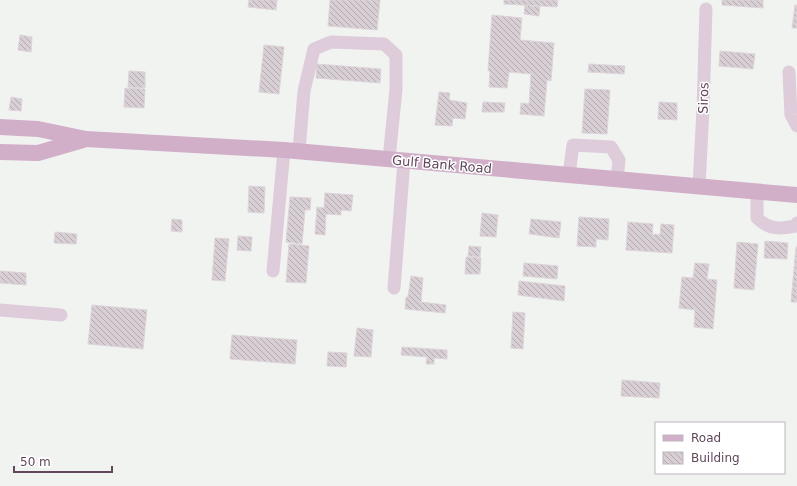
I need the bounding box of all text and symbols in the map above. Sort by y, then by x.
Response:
street label: Siros [695,82,712,114]
street label: Gulf Bank Road [391,153,492,176]
legend [655,422,785,474]
text: Road [691,431,721,445]
scale bar [14,448,112,474]
text: Building [691,451,740,465]
text: 50 m [20,455,51,469]

